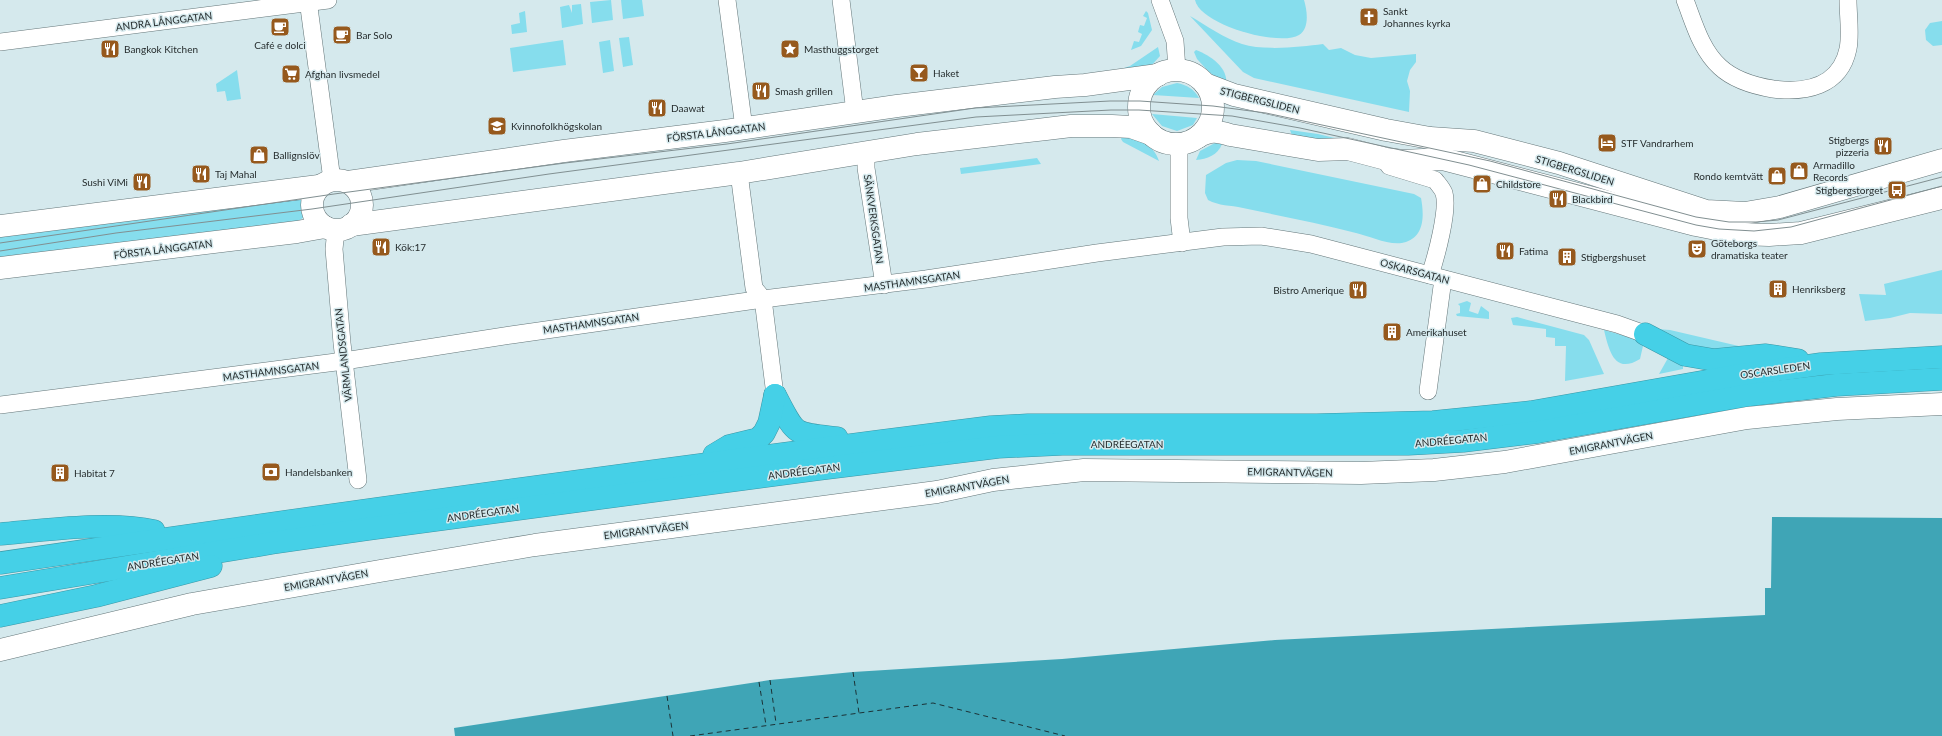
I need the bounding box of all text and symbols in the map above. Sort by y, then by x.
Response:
place label: Sankt Johannes kyrka [1383,5,1451,29]
church icon: Sankt Johannes kyrka [1358,6,1380,28]
street label: ANDRA LÅNGGATAN [115,9,213,33]
cafe icon: Café e dolci [269,16,291,38]
cafe icon: Bar Solo [331,24,353,46]
place label: Bar Solo [356,29,393,41]
restaurant icon: Bangkok Kitchen [99,38,121,60]
place icon: Masthuggstorget [779,38,801,60]
place label: Café e dolci [254,39,306,51]
place label: Bangkok Kitchen [124,43,198,55]
place label: Masthuggstorget [804,43,879,55]
bar icon: Haket [908,62,930,84]
supermarket icon: Afghan livsmedel [280,63,302,85]
place label: Haket [933,67,959,79]
place label: Afghan livsmedel [305,68,380,80]
restaurant icon: Smash grillen [750,80,772,102]
street label: STIGBERGSLIDEN [1219,84,1301,116]
place label: Smash grillen [775,85,833,97]
restaurant icon: Daawat [646,97,668,119]
place label: Daawat [671,102,705,114]
school or university icon: Kvinnofolkhögskolan [486,115,508,137]
place label: Kvinnofolkhögskolan [511,120,602,132]
street label: FÖRSTA LÅNGGATAN [666,120,766,144]
hotel icon: STF Vandrarhem [1596,132,1618,154]
place label: Stigbergs pizzeria [1829,134,1869,158]
restaurant icon: Stigbergs pizzeria [1872,135,1894,157]
place label: STF Vandrarhem [1621,137,1693,149]
shop icon: Ballignslöv [248,144,270,166]
place label: Ballignslöv [273,149,320,161]
street label: STIGBERGSLIDEN [1534,152,1616,188]
place label: Armadillo Records [1813,159,1855,183]
shop icon: Armadillo Records [1788,160,1810,182]
restaurant icon: Taj Mahal [190,163,212,185]
shop icon: Rondo kemtvätt [1766,165,1788,187]
place label: Taj Mahal [215,168,257,180]
place label: Rondo kemtvätt [1693,170,1763,182]
restaurant icon: Sushi ViMi [131,171,153,193]
shop icon: Childstore [1471,173,1493,195]
street label: SÄNKVERKSGATAN [862,174,886,264]
place label: Sushi ViMi [82,176,128,188]
place label: Childstore [1496,178,1541,190]
bus stop icon: Stigbergstorget [1886,179,1908,201]
place label: Stigbergstorget [1816,184,1883,196]
restaurant icon: Blackbird [1547,188,1569,210]
place label: Blackbird [1572,193,1613,205]
restaurant icon: Kök:17 [370,236,392,258]
street label: FÖRSTA LÅNGGATAN [113,237,213,261]
place label: Göteborgs dramatiska teater [1711,237,1788,261]
theatre icon: Göteborgs dramatiska teater [1686,238,1708,260]
restaurant icon: Fatima [1494,240,1516,262]
place label: Kök:17 [395,241,426,253]
place label: Fatima [1519,245,1548,257]
building icon: Stigbergshuset [1556,246,1578,268]
place label: Stigbergshuset [1581,251,1646,263]
street label: OSKARSGATAN [1379,256,1451,286]
street label: MASTHAMNSGATAN [863,268,961,294]
building icon: Henriksberg [1767,278,1789,300]
restaurant icon: Bistro Amerique [1347,279,1369,301]
place label: Henriksberg [1792,283,1845,295]
place label: Bistro Amerique [1273,284,1344,296]
street label: VÄRMLANDSGATAN [332,308,354,402]
street label: MASTHAMNSGATAN [542,310,640,336]
building icon: Amerikahuset [1381,321,1403,343]
place label: Amerikahuset [1406,326,1467,338]
street label: MASTHAMNSGATAN [222,359,320,383]
street label: OSCARSLEDEN [1739,359,1811,381]
street label: EMIGRANTVÄGEN [1568,429,1654,457]
street label: ANDRÉEGATAN [1414,431,1488,449]
street label: ANDRÉEGATAN [1091,438,1163,450]
bank icon: Handelsbanken [260,461,282,483]
street label: ANDRÉEGATAN [767,461,841,481]
building icon: Habitat 7 [49,462,71,484]
street label: EMIGRANTVÄGEN [1247,465,1333,479]
place label: Handelsbanken [285,466,352,478]
place label: Habitat 7 [74,467,115,479]
street label: EMIGRANTVÄGEN [924,473,1010,499]
street label: ANDRÉEGATAN [446,502,520,524]
street label: EMIGRANTVÄGEN [603,519,689,541]
street label: ANDRÉEGATAN [126,549,200,573]
street label: EMIGRANTVÄGEN [283,567,369,593]

